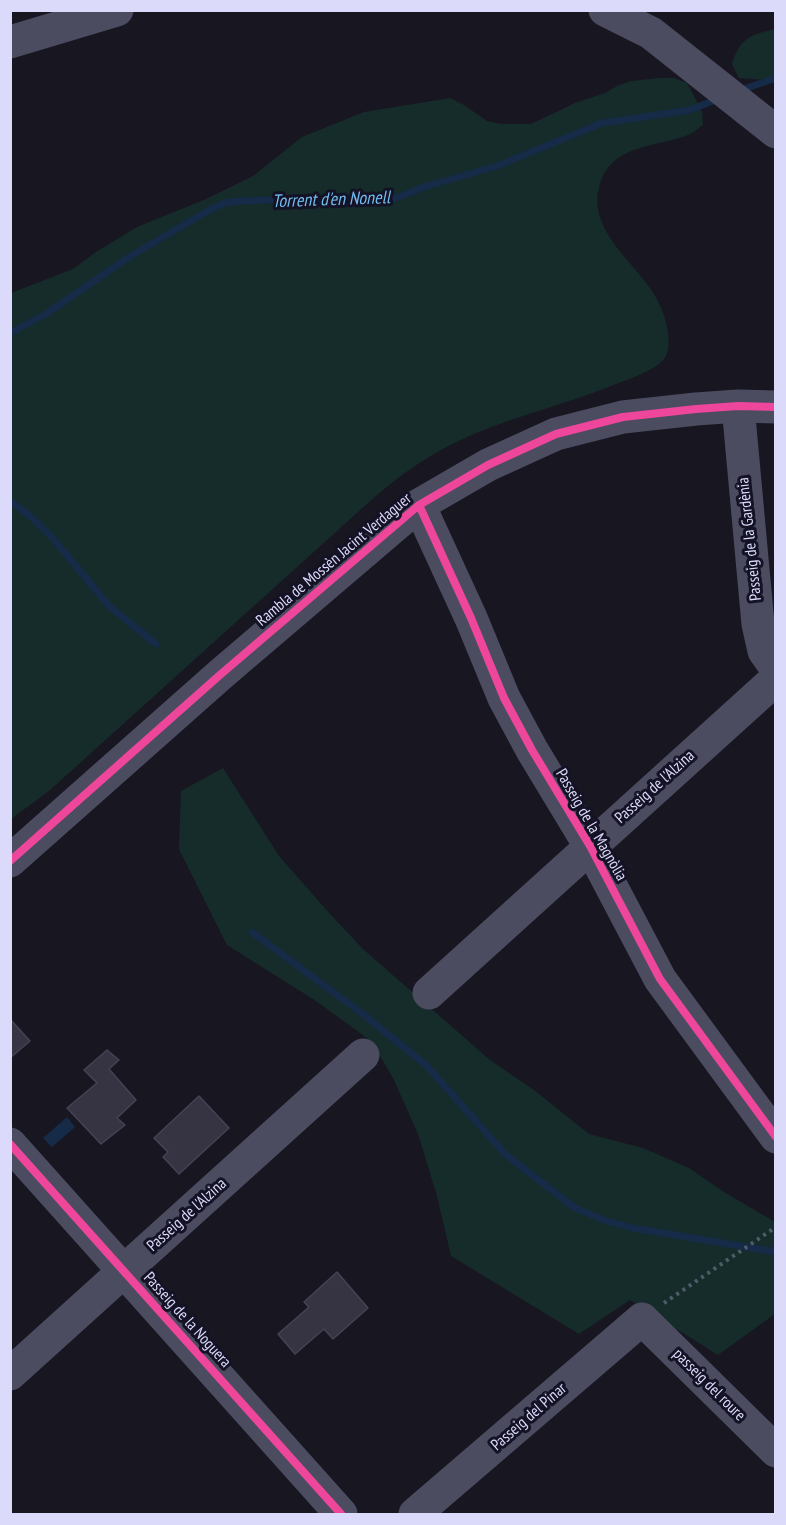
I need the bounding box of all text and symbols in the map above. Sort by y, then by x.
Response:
water label: Torrent d'en Nonell [272,187,390,213]
street label: Passeig de la Gardènia [734,476,766,602]
street label: Rambla de Mossèn Jacint Verdaguer [252,489,416,631]
street label: Passeig de l'Alzina [611,746,699,828]
street label: Passeig de la Magnòlia [551,766,631,884]
street label: Passeig de l'Alzina [143,1174,231,1256]
street label: Passeig de la Noguera [139,1268,235,1372]
street label: passeig del roure [669,1345,749,1425]
street label: Passeig del Pinar [487,1379,571,1455]

